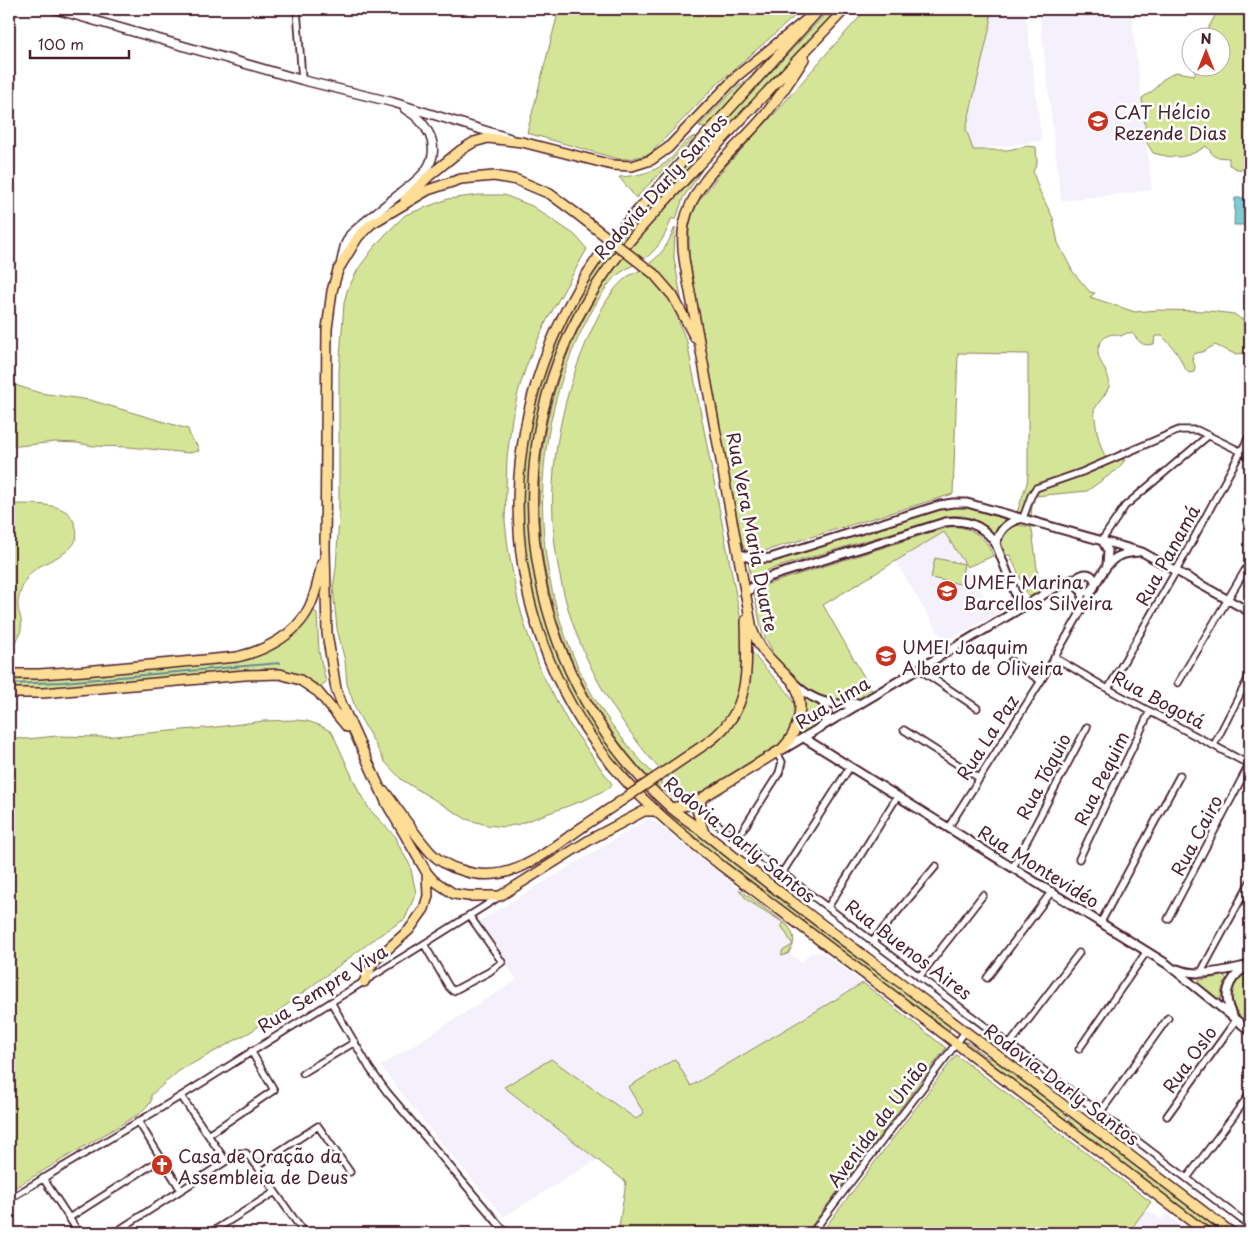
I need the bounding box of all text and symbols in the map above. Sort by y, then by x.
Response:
scale bar [30,28,129,60]
north arrow [1182,28,1232,78]
text: N [1200,28,1212,49]
text: 100 m [38,32,84,55]
place label: CAT Hélcio Rezende Dias [1114,98,1227,146]
street label: Rodovia Darly Santos [587,107,733,265]
school or university icon: CAT Hélcio Rezende Dias [1086,109,1110,133]
street label: Rua Vera Maria Duarte [720,430,786,634]
street label: Rua Panamá [1128,499,1206,610]
place label: UMEF Marina Barcellos Silveira [963,568,1113,616]
school or university icon: UMEF Marina Barcellos Silveira [935,579,959,603]
place label: UMEI Joaquim Alberto de Oliveira [902,633,1063,681]
school or university icon: UMEI Joaquim Alberto de Oliveira [874,644,898,668]
street label: Rua Bogotá [1108,663,1211,735]
street label: Rua Lima [790,669,875,735]
street label: Rua La Paz [949,689,1025,785]
street label: Rua Pequim [1067,726,1135,830]
street label: Rua Tóquio [1009,728,1077,824]
street label: Rodovia Darly Santos [658,769,822,909]
street label: Rua Cairo [1163,790,1229,880]
street label: Rua Montevidéo [973,818,1105,914]
street label: Rua Buenos Aires [840,892,978,1006]
street label: Rua Sempre Viva [252,937,393,1039]
street label: Rodovia Darly Santos [979,1017,1145,1151]
street label: Rua Oslo [1155,1020,1223,1098]
street label: Avenida da União [820,1054,934,1192]
place label: Casa de Oração da Assembleia de Deus [178,1142,348,1190]
church icon: Casa de Oração da Assembleia de Deus [150,1153,174,1177]

